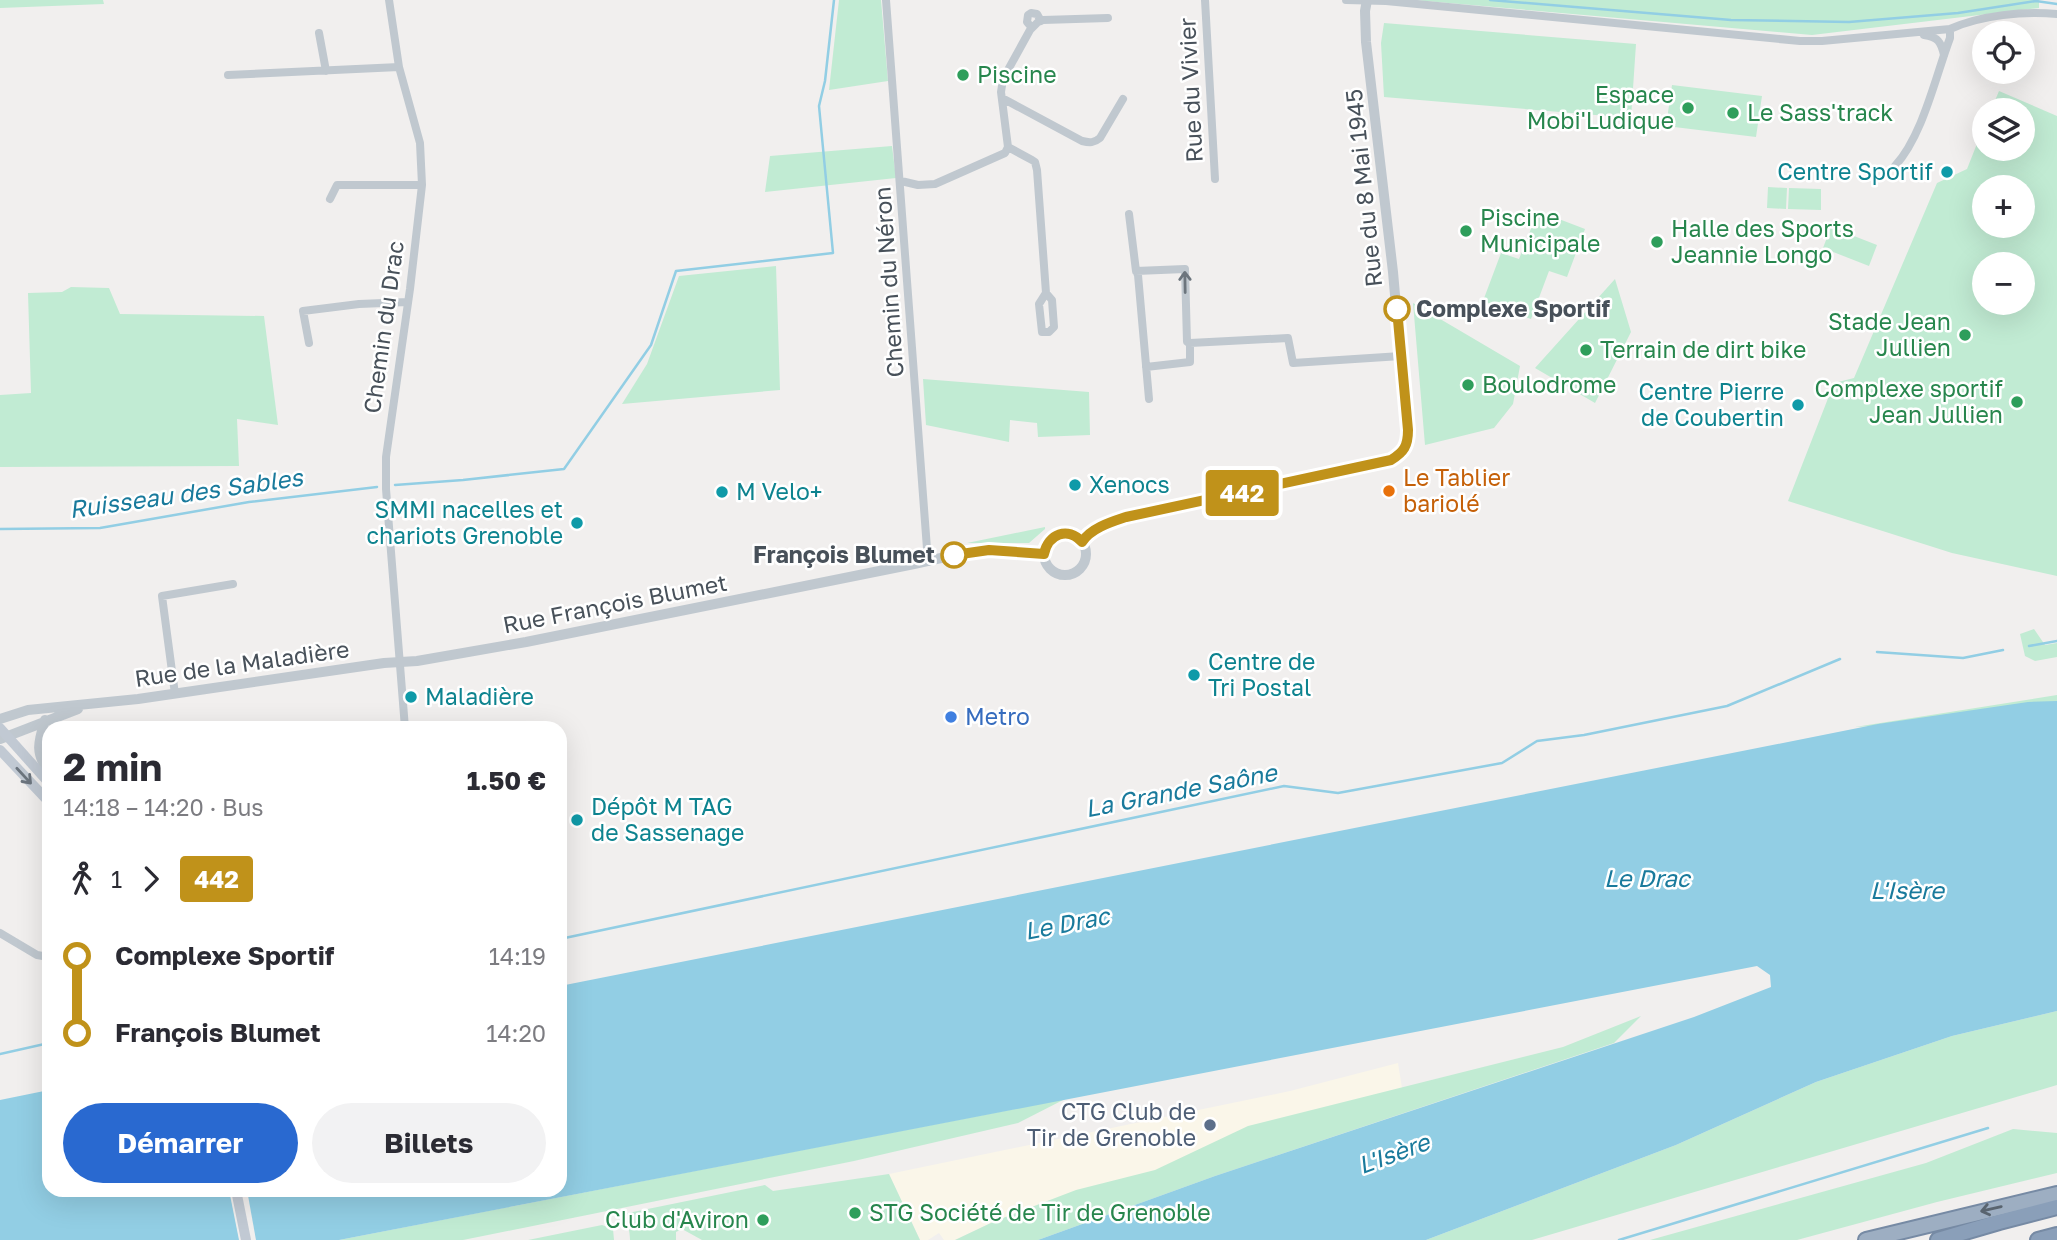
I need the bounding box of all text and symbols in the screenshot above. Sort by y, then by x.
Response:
street label: Rue du Vivier [1172,17,1208,163]
map controls [1972,21,2035,315]
button: locate [1972,21,2035,84]
place label: Piscine [977,60,1057,88]
marker: Piscine [955,67,971,83]
place label: Espace Mobi'Ludique [1527,80,1674,134]
street label: Rue du 8 Mai 1945 [1339,88,1387,288]
place label: Le Sass'track [1747,98,1893,126]
button: layers [1972,98,2035,161]
marker: Espace Mobi'Ludique [1680,100,1696,116]
marker: Le Sass'track [1725,105,1741,121]
place label: Centre Sportif [1777,157,1933,185]
marker: Centre Sportif [1939,164,1955,180]
button: + [1972,175,2035,238]
street label: Chemin du Néron [867,186,909,378]
place label: Piscine Municipale [1480,203,1600,257]
place label: Halle des Sports Jeannie Longo [1671,214,1854,268]
marker: Piscine Municipale [1458,223,1474,239]
marker: Halle des Sports Jeannie Longo [1649,234,1665,250]
street label: Chemin du Drac [357,239,409,415]
button: − [1972,252,2035,315]
one-way arrow [1179,271,1192,294]
place label: Complexe Sportif [1416,294,1611,322]
marker: Complexe Sportif [1384,296,1410,322]
place label: Stade Jean Jullien [1828,307,1951,361]
marker: Stade Jean Jullien [1957,327,1973,343]
place label: Terrain de dirt bike [1600,335,1806,363]
marker: Terrain de dirt bike [1578,342,1594,358]
place label: Boulodrome [1482,370,1616,398]
place label: Complexe sportif Jean Jullien [1814,374,2003,428]
marker: Boulodrome [1460,377,1476,393]
place label: Centre Pierre de Coubertin [1638,377,1784,431]
marker: Complexe sportif Jean Jullien [2009,394,2025,410]
marker: Centre Pierre de Coubertin [1790,397,1806,413]
water label: Ruisseau des Sables [67,462,306,523]
place label: Le Tablier bariolé [1403,463,1510,517]
place label: Xenocs [1089,470,1170,498]
line badge: 442 [1202,470,1282,516]
place label: M Velo+ [736,477,822,505]
marker: Xenocs [1067,477,1083,493]
text: 442 [1220,478,1264,507]
marker: Le Tablier bariolé [1381,483,1397,499]
marker: M Velo+ [714,484,730,500]
place label: SMMI nacelles et chariots Grenoble [366,495,563,549]
marker: SMMI nacelles et chariots Grenoble [569,515,585,531]
place label: François Blumet [753,540,935,568]
marker: François Blumet [941,542,967,568]
street label: Rue François Blumet [500,568,729,638]
street label: Rue de la Maladière [133,634,351,692]
place label: Centre de Tri Postal [1208,647,1315,701]
marker: Centre de Tri Postal [1186,667,1202,683]
place label: Maladière [425,682,534,710]
marker: Maladière [403,689,419,705]
place label: Metro [965,702,1030,730]
marker: Metro [943,709,959,725]
text: 2 min [63,744,162,789]
water label: La Grande Saône [1082,756,1281,822]
text: 1.50 € [467,765,546,796]
one-way arrow [16,767,33,784]
place label: Dépôt M TAG de Sassenage [591,792,744,846]
text: 14:18 – 14:20 · Bus [63,793,264,821]
marker: Dépôt M TAG de Sassenage [569,812,585,828]
icon: walk [63,860,101,898]
icon: forward [132,860,170,898]
water label: Le Drac [1604,863,1692,892]
text: 442 [194,864,239,893]
text: 1 [111,865,122,893]
water label: L'Isère [1870,875,1946,904]
water label: Le Drac [1022,900,1114,945]
text: Complexe Sportif [115,940,334,971]
text: 14:19 [489,942,546,970]
text: François Blumet [115,1017,321,1048]
text: 14:20 [486,1019,546,1047]
place label: CTG Club de Tir de Grenoble [1027,1097,1196,1151]
button: Démarrer [63,1103,298,1183]
button: Billets [312,1103,546,1183]
marker: CTG Club de Tir de Grenoble [1202,1117,1218,1133]
water label: L'Isère [1354,1126,1435,1179]
place label: STG Société de Tir de Grenoble [869,1198,1211,1226]
one-way arrow [1980,1204,2002,1217]
place label: Club d'Aviron [605,1205,749,1233]
marker: STG Société de Tir de Grenoble [847,1205,863,1221]
marker: Club d'Aviron [755,1212,771,1228]

